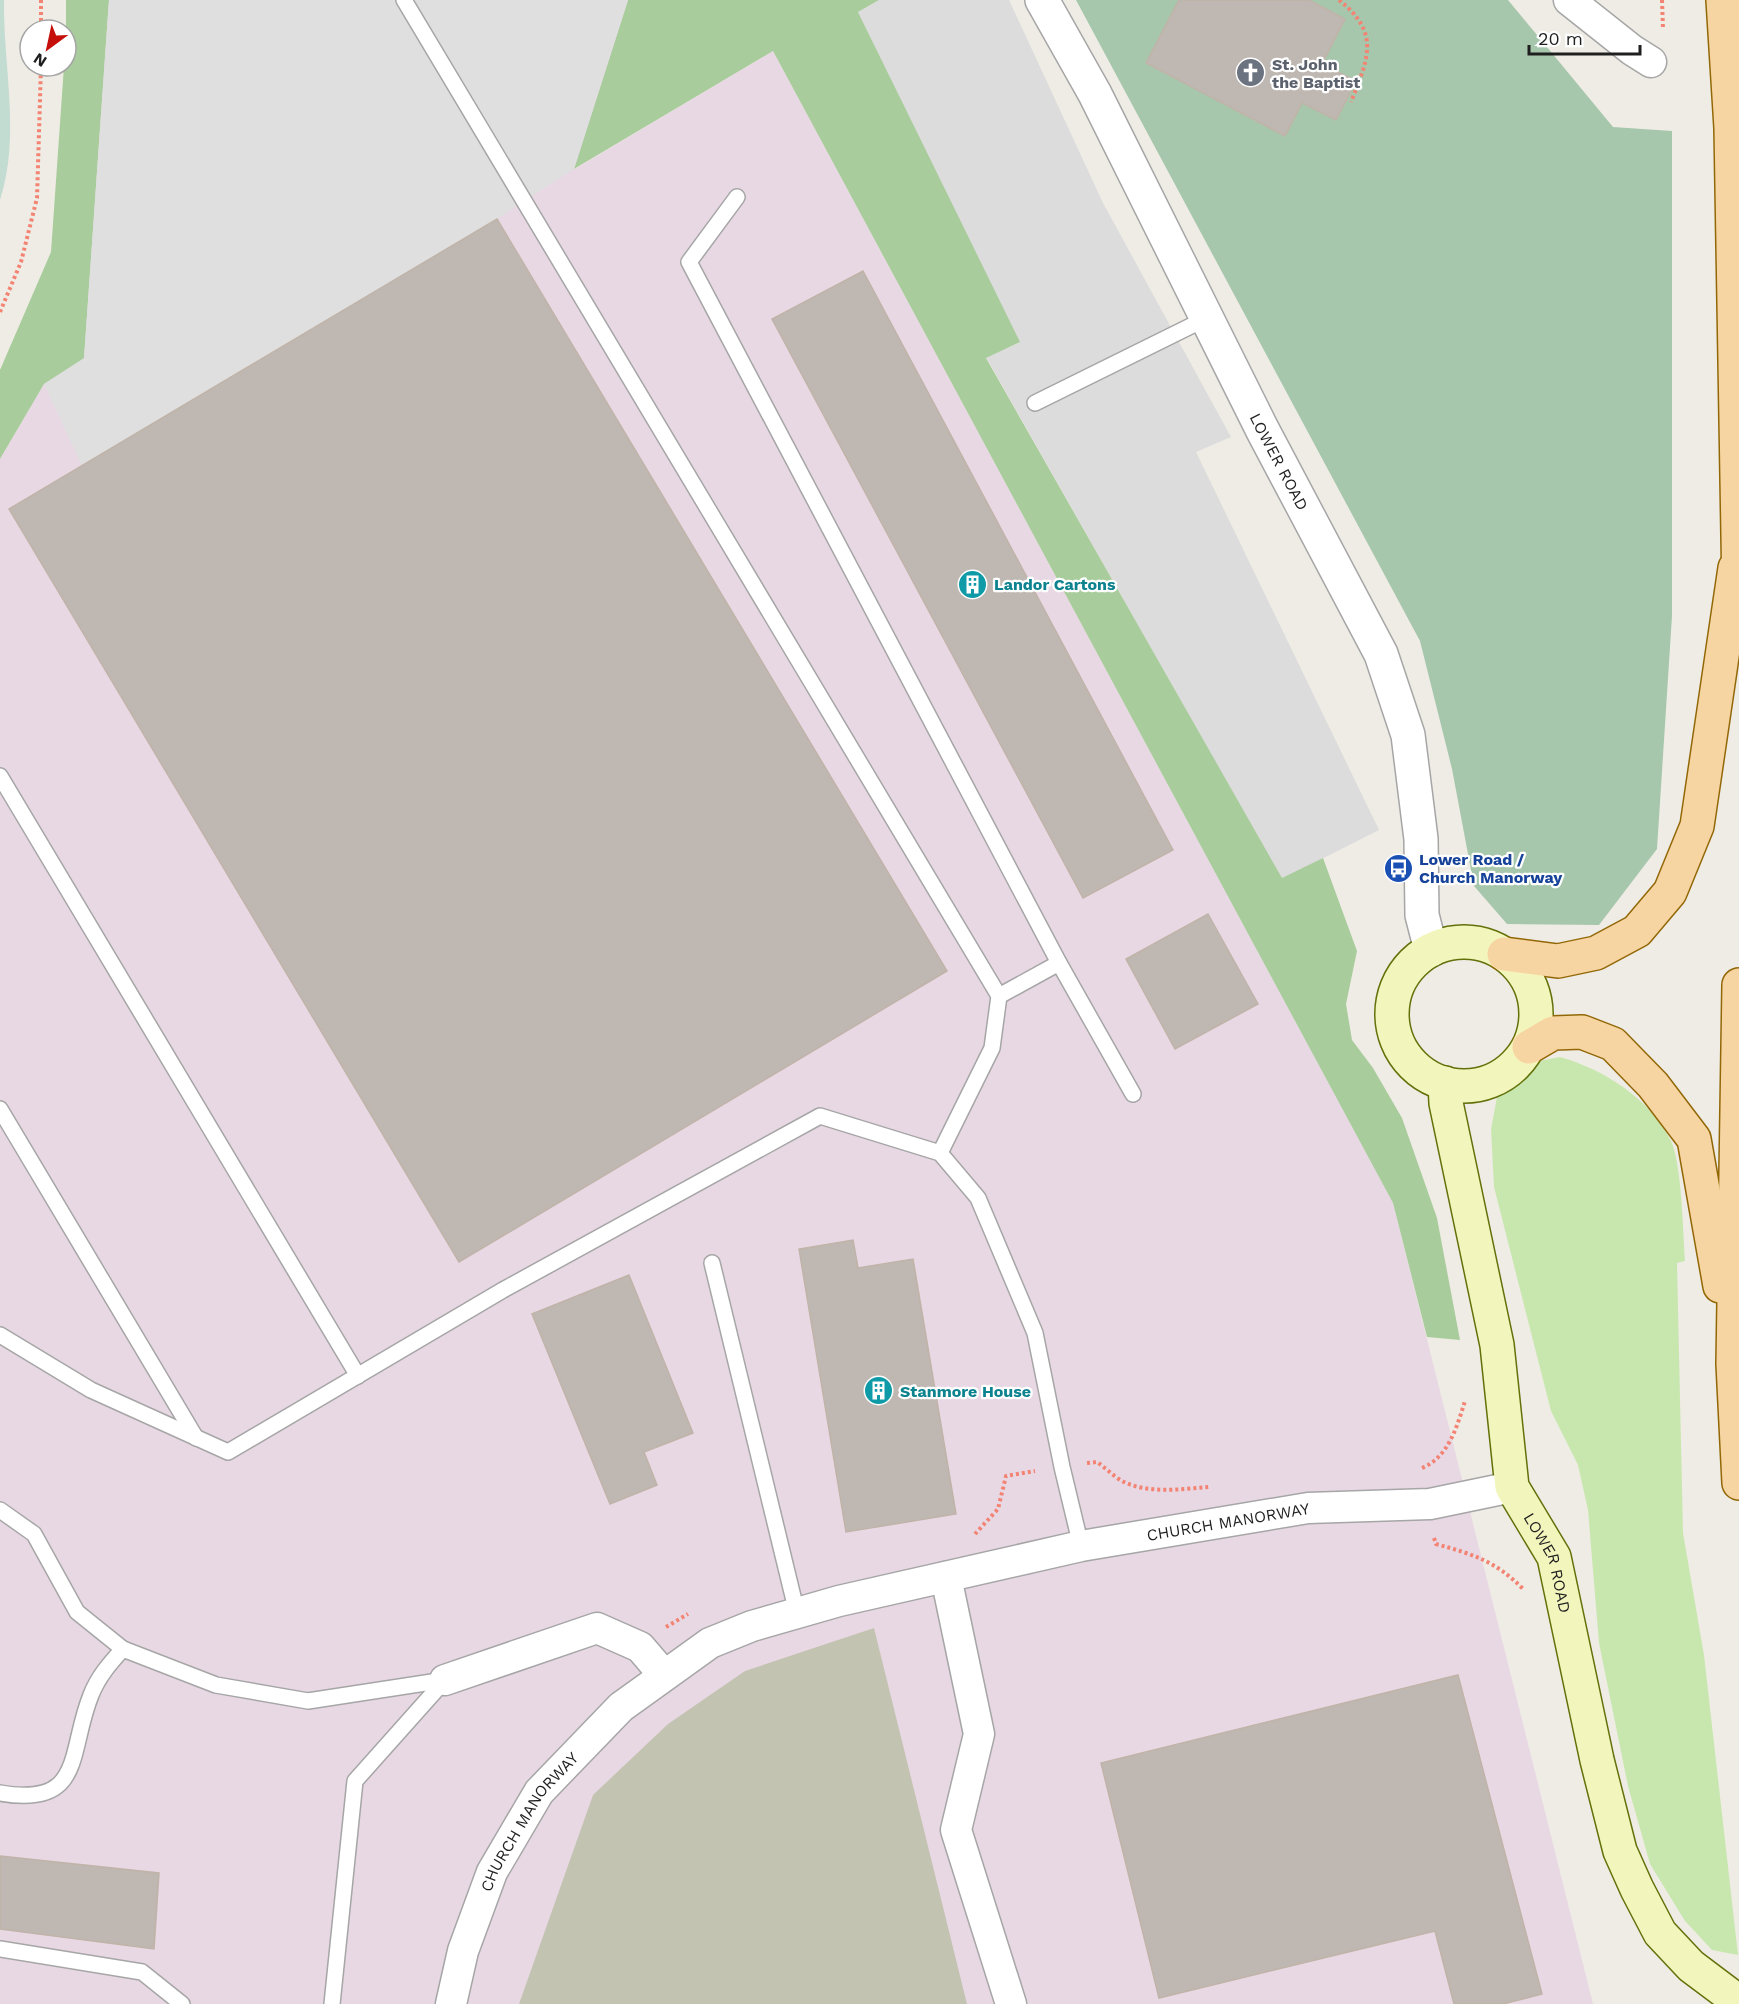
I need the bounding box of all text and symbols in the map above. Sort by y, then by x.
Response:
north arrow [18,18,78,78]
scale bar [1529,18,1640,56]
text: 20 m [1538,28,1583,49]
text: N [30,49,50,71]
place label: St. John the Baptist [1272,55,1360,92]
church icon: St. John the Baptist [1235,57,1267,89]
street label: LOWER ROAD [1246,410,1313,513]
building icon: Landor Cartons [957,568,989,600]
place label: Landor Cartons [994,575,1116,594]
place label: Lower Road / Church Manorway [1419,850,1563,887]
bus stop icon: Lower Road / Church Manorway [1382,852,1414,884]
building icon: Stanmore House [863,1375,895,1407]
place label: Stanmore House [900,1382,1031,1401]
street label: CHURCH MANORWAY [1145,1498,1311,1544]
street label: LOWER ROAD [1520,1509,1575,1614]
street label: CHURCH MANORWAY [476,1748,582,1894]

